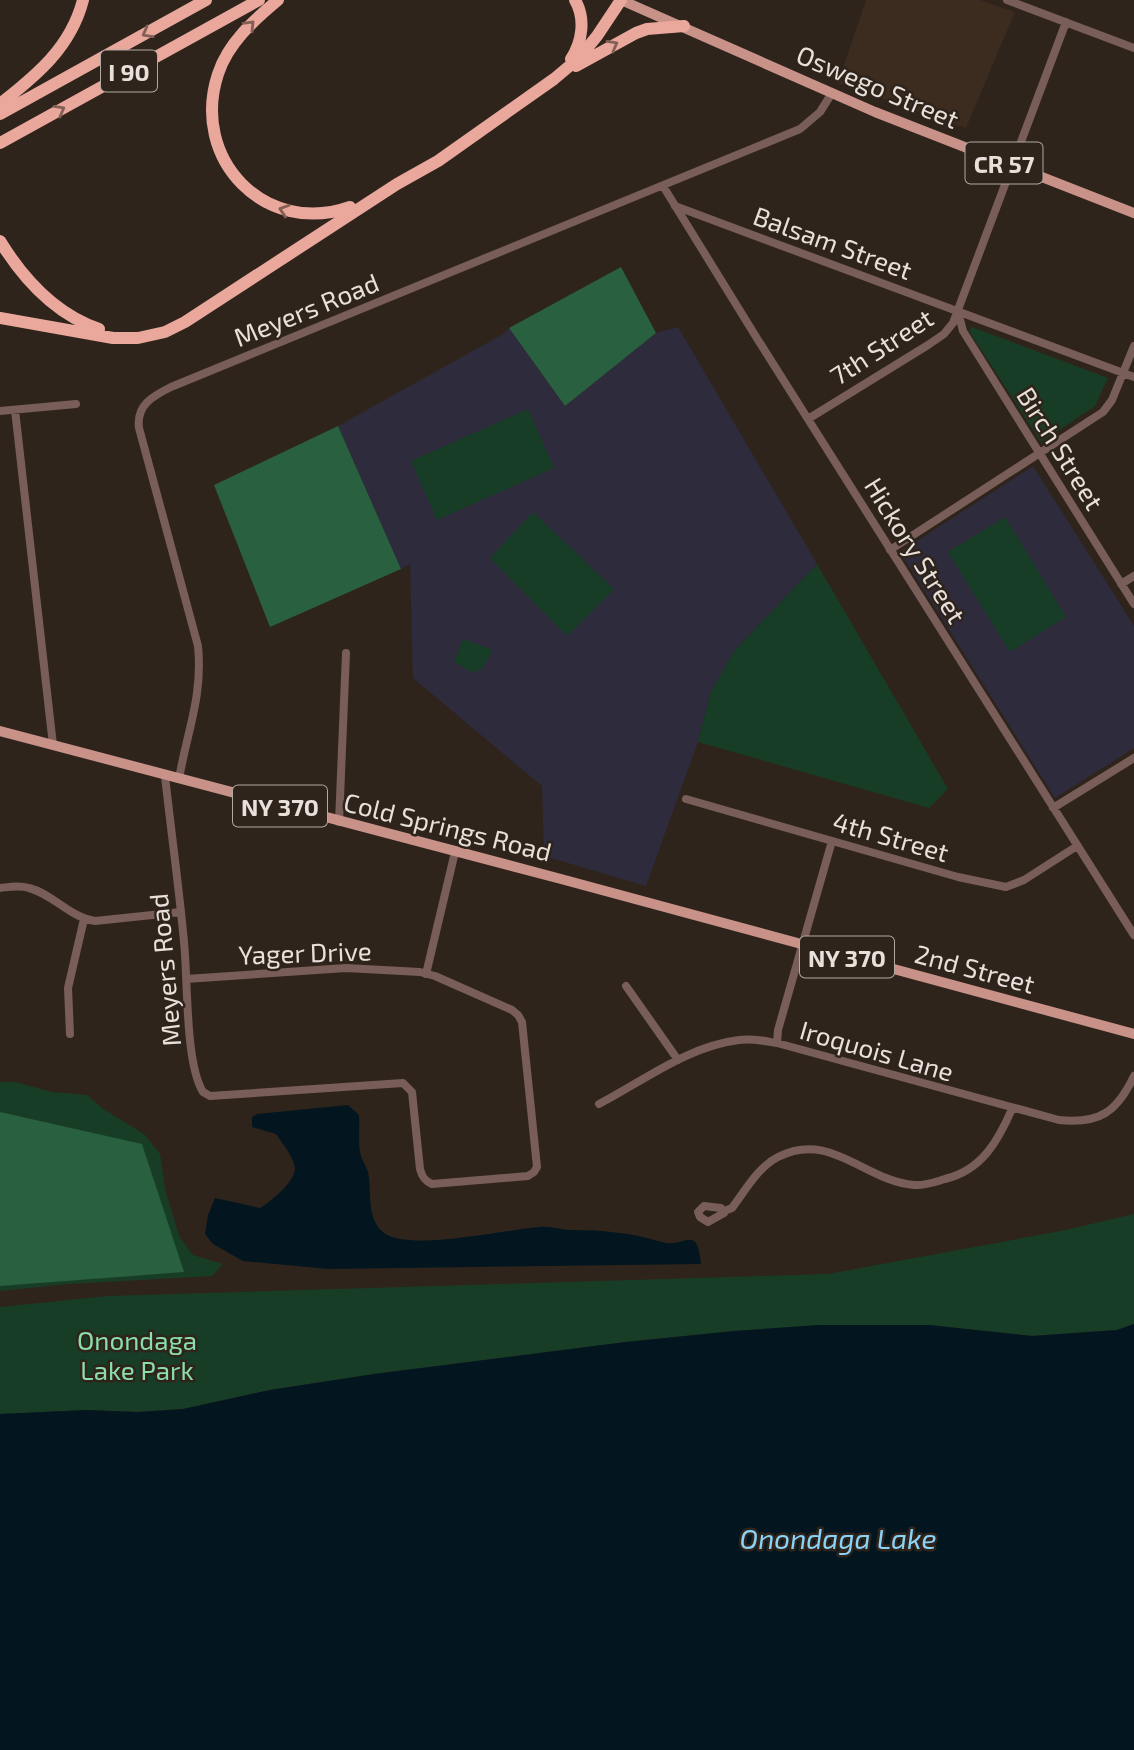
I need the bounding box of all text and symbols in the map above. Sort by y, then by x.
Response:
one-way arrow [242,20,255,33]
one-way arrow [141,25,154,38]
street label: Oswego Street [792,38,964,134]
one-way arrow [606,40,619,53]
road number: I 90 [101,50,157,92]
one-way arrow [52,105,65,118]
road number: CR 57 [965,142,1042,183]
street label: Balsam Street [749,199,917,285]
one-way arrow [278,203,290,218]
street label: Meyers Road [229,266,383,352]
street label: 7th Street [824,301,938,391]
street label: Birch Street [1011,381,1111,515]
street label: Hickory Street [859,471,973,629]
street label: Cold Springs Road [341,785,555,867]
road number: NY 370 [233,786,327,826]
street label: 4th Street [830,805,953,867]
street label: Meyers Road [142,892,186,1048]
street label: Yager Drive [238,934,372,970]
road number: NY 370 [800,937,894,978]
street label: 2nd Street [912,937,1038,999]
street label: Iroquois Lane [797,1013,957,1087]
park label: Onondaga Lake Park [77,1324,197,1385]
water label: Onondaga Lake [740,1521,936,1555]

